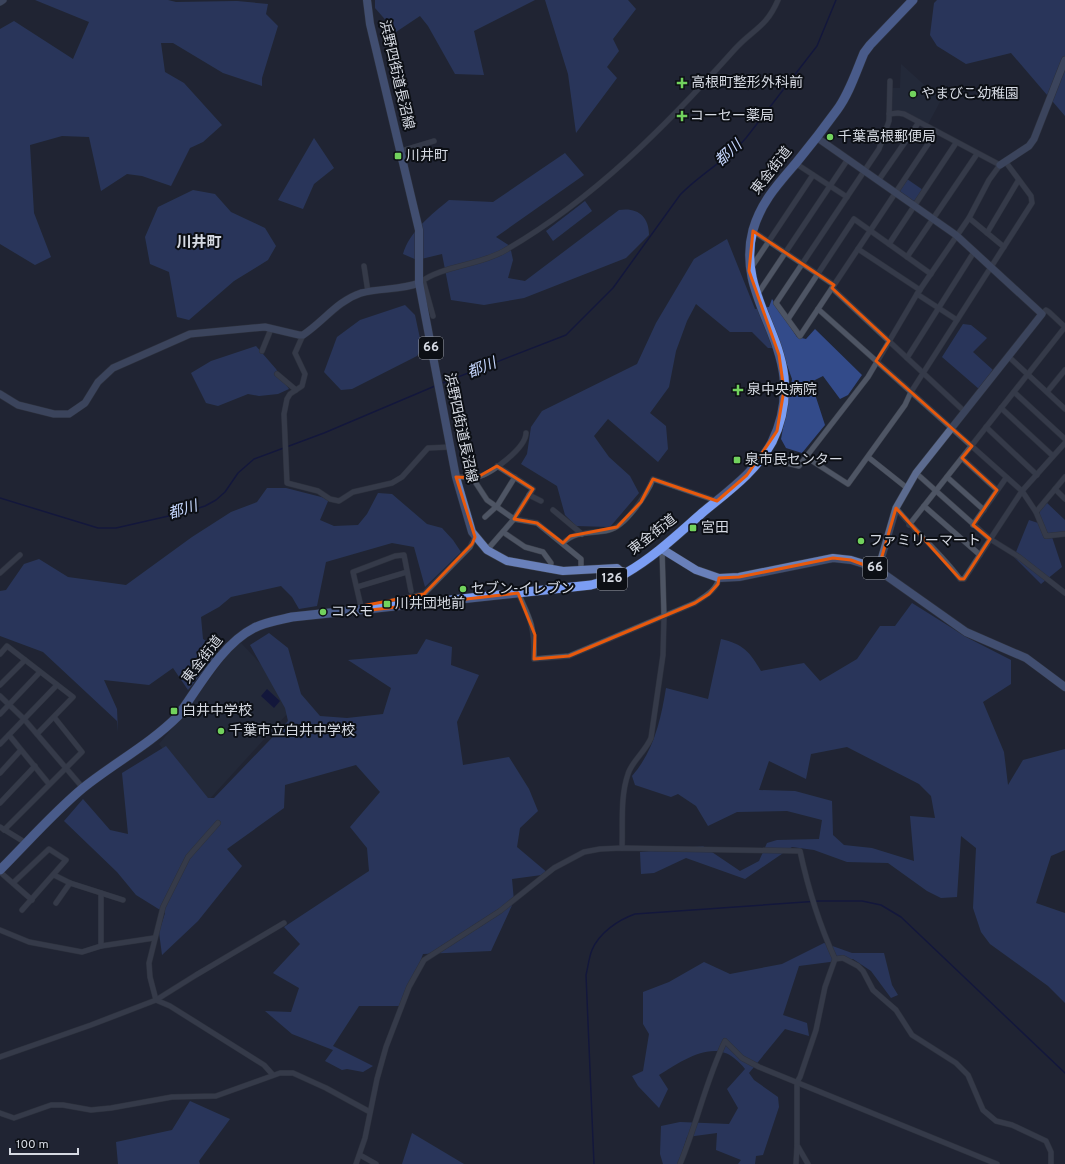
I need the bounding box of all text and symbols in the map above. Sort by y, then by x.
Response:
street label: 浜野四街道長沼線 [375,19,417,131]
place label: 高根町整形外科前 [691,74,803,92]
marker: 高根町整形外科前 [676,77,688,89]
place label: やまびこ幼稚園 [921,86,1019,103]
marker: やまびこ幼稚園 [908,89,918,99]
place label: コーセー薬局 [690,108,774,125]
marker: コーセー薬局 [677,111,687,121]
place label: 千葉高根郵便局 [838,129,936,146]
marker: 千葉高根郵便局 [825,132,835,142]
water label: 都川 [712,135,748,171]
street label: 東金街道 [748,144,796,198]
place label: 川井町 [406,147,448,165]
marker: 川井町 [393,151,403,161]
district label: 川井町 [176,233,222,253]
road number: 66 [419,337,443,359]
water label: 都川 [465,354,501,383]
street label: 浜野四街道長沼線 [440,371,480,485]
place label: 泉中央病院 [747,381,817,399]
marker: 泉中央病院 [732,384,744,396]
place label: 泉市民センター [745,451,843,469]
marker: 泉市民センター [732,455,742,465]
water label: 都川 [166,497,202,524]
street label: 東金街道 [626,511,680,559]
place label: 宮田 [701,520,729,537]
marker: 宮田 [688,523,698,533]
place label: ファミリーマート [869,533,981,550]
marker: ファミリーマート [856,536,866,546]
road number: 66 [863,557,887,579]
road number: 126 [597,568,627,590]
place label: セブン-イレブン [471,580,575,598]
marker: セブン-イレブン [458,584,468,594]
place label: 川井団地前 [395,595,465,613]
marker: 川井団地前 [382,599,392,609]
place label: コスモ [331,604,373,621]
marker: コスモ [318,607,328,617]
street label: 東金街道 [179,633,227,687]
place label: 白井中学校 [182,702,252,720]
marker: 白井中学校 [169,706,179,716]
place label: 千葉市立白井中学校 [229,722,355,740]
marker: 千葉市立白井中学校 [216,726,226,736]
scale bar [10,1130,78,1156]
text: 100 m [16,1137,49,1153]

